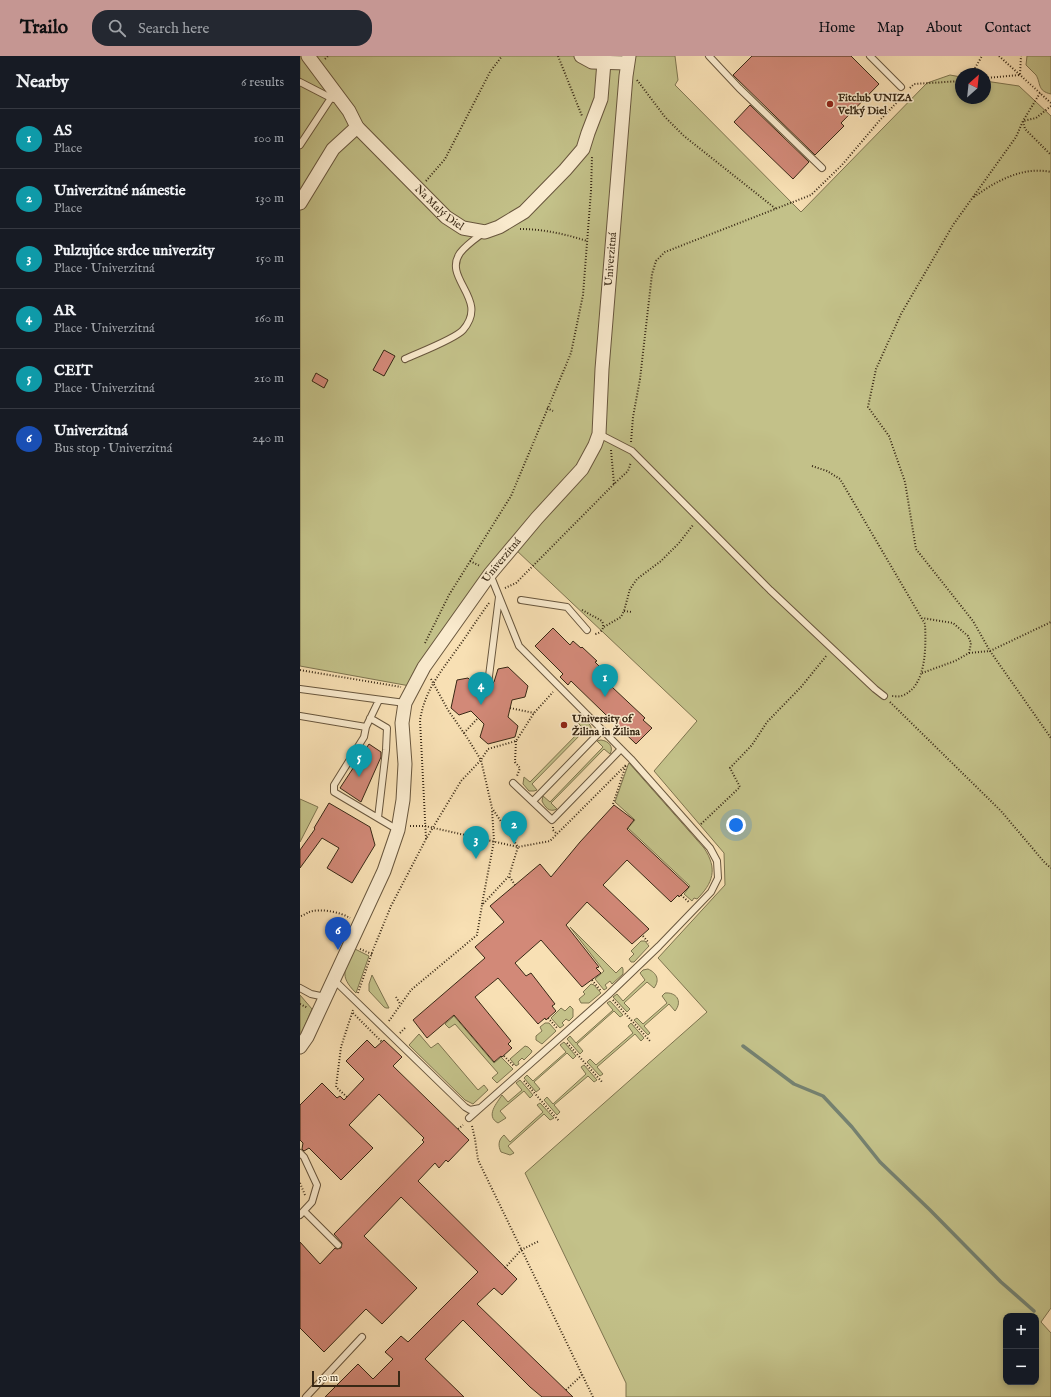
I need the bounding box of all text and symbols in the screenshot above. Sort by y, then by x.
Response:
search box [92,10,372,46]
text: Trailo [20,16,68,40]
icon: search [106,17,128,39]
text: Search here [138,19,209,38]
text: Home [819,19,855,37]
text: Map [877,19,904,37]
text: About [926,19,962,37]
text: Contact [984,19,1031,37]
north arrow [955,68,991,104]
text: Nearby [16,72,69,93]
text: 6 results [241,74,284,91]
place label: Fitclub UNIZA Veľký Diel [837,91,913,118]
marker: Fitclub UNIZA Veľký Diel [825,99,835,109]
text: AS [54,121,72,140]
text: 1 [27,130,31,147]
text: 100 m [254,130,284,147]
text: Place [54,140,82,157]
text: Univerzitné námestie [54,181,186,200]
street label: Na Malý Diel [411,182,467,234]
text: 2 [26,190,32,207]
text: 130 m [255,190,284,207]
text: Place [54,200,82,217]
street label: Univerzitná [602,231,620,287]
text: Pulzujúce srdce univerzity [54,241,215,260]
text: 3 [27,250,31,267]
text: 150 m [255,250,284,267]
text: Place · Univerzitná [54,260,155,277]
text: AR [54,301,75,320]
text: 4 [26,310,32,327]
text: 160 m [254,310,284,327]
text: Place · Univerzitná [54,320,155,337]
text: CEIT [54,361,93,380]
text: 5 [27,370,31,387]
text: 210 m [254,370,284,387]
text: Place · Univerzitná [54,380,155,397]
text: Univerzitná [54,421,128,440]
text: 6 [26,430,32,447]
text: 240 m [252,430,284,447]
text: Bus stop · Univerzitná [54,440,172,457]
street label: Univerzitná [479,535,524,586]
pin: 1 [592,664,618,697]
pin: 4 [468,672,494,705]
place label: University of Žilina in Žilina [571,712,640,739]
marker: University of Žilina in Žilina [559,720,569,730]
pin: 5 [346,744,372,777]
pin: 2 [501,811,527,844]
your location [726,815,746,835]
pin: 3 [463,826,489,859]
pin: 6 [325,917,351,950]
map controls [1003,1313,1039,1385]
button: + [1003,1313,1039,1349]
button: − [1003,1349,1039,1385]
scale bar [312,1369,400,1388]
text: 50 m [318,1371,338,1385]

